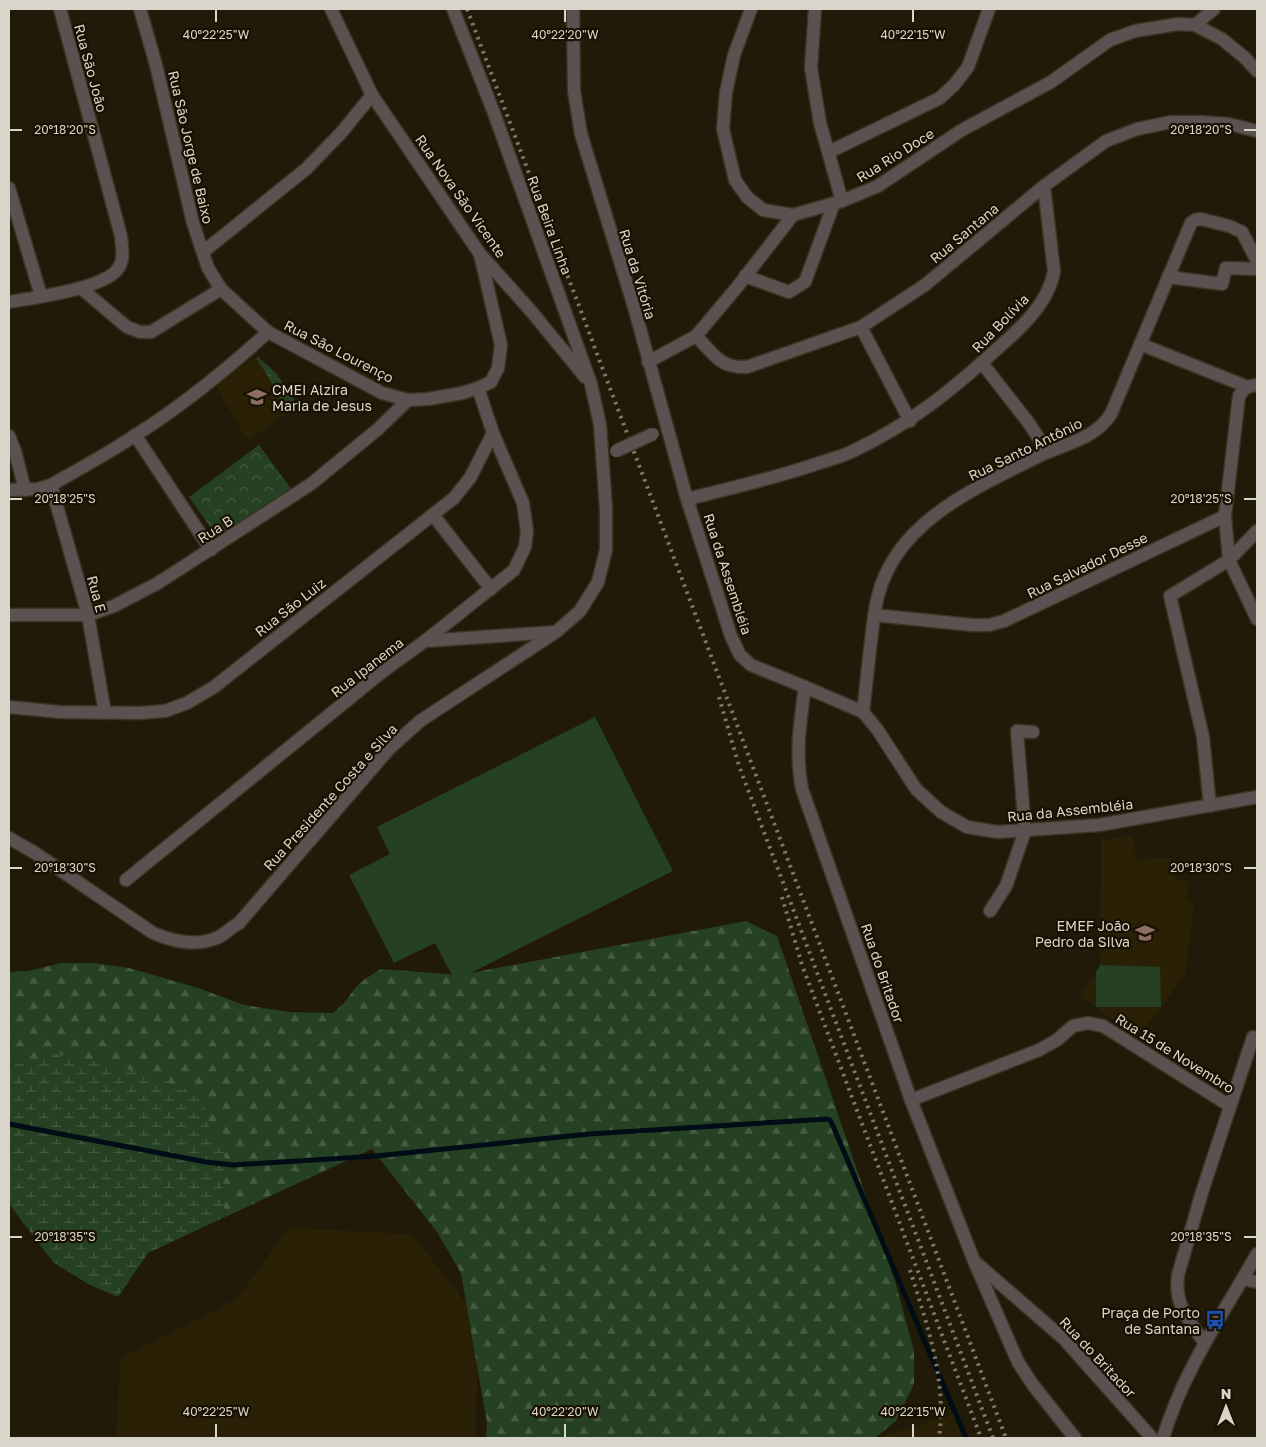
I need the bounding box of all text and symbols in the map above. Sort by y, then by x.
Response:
street label: Rua São João [71,22,111,114]
text: 40°22'25"W [183,27,250,42]
text: 40°22'20"W [532,27,599,42]
text: 40°22'15"W [880,27,946,42]
street label: Rua São Jorge de Baixo [165,69,217,225]
text: 20°18'20"S [34,122,96,137]
text: 20°18'20"S [1170,122,1232,137]
street label: Rua Rio Doce [853,124,937,186]
street label: Rua Nova São Vicente [412,131,510,261]
street label: Rua Beira Linha [524,173,576,277]
street label: Rua Santana [926,199,1002,267]
street label: Rua da Vitória [616,227,660,321]
street label: Rua Bolívia [968,290,1032,356]
street label: Rua São Lourenço [281,316,397,386]
place label: CMEI Alzira Maria de Jesus [272,381,372,414]
school or university icon: CMEI Alzira Maria de Jesus [246,386,268,408]
street label: Rua Santo Antônio [965,414,1085,484]
text: 20°18'25"S [34,491,96,506]
text: 20°18'25"S [1170,491,1232,506]
street label: Rua B [194,511,236,547]
street label: Rua da Assembléia [700,511,756,637]
street label: Rua Salvador Desse [1024,528,1150,602]
street label: Rua E [84,574,110,614]
street label: Rua São Luiz [251,574,329,640]
street label: Rua Ipanema [327,633,407,701]
street label: Rua Presidente Costa e Silva [260,720,400,874]
street label: Rua da Assembléia [1006,795,1134,825]
text: 20°18'30"S [34,860,96,875]
text: 20°18'30"S [1170,860,1232,875]
place label: EMEF João Pedro da Silva [1035,917,1130,950]
street label: Rua do Britador [858,921,908,1026]
school or university icon: EMEF João Pedro da Silva [1134,922,1156,944]
street label: Rua 15 de Novembro [1112,1010,1238,1096]
text: 20°18'35"S [34,1229,96,1244]
text: 20°18'35"S [1170,1229,1232,1244]
place label: Praça de Porto de Santana [1101,1304,1200,1337]
bus stop icon: Praça de Porto de Santana [1204,1309,1226,1331]
street label: Rua do Britador [1056,1313,1140,1401]
north arrow [1201,1382,1251,1432]
text: N [1221,1385,1231,1402]
text: 40°22'25"W [183,1404,250,1419]
text: 40°22'20"W [532,1404,599,1419]
text: 40°22'15"W [880,1404,946,1419]

